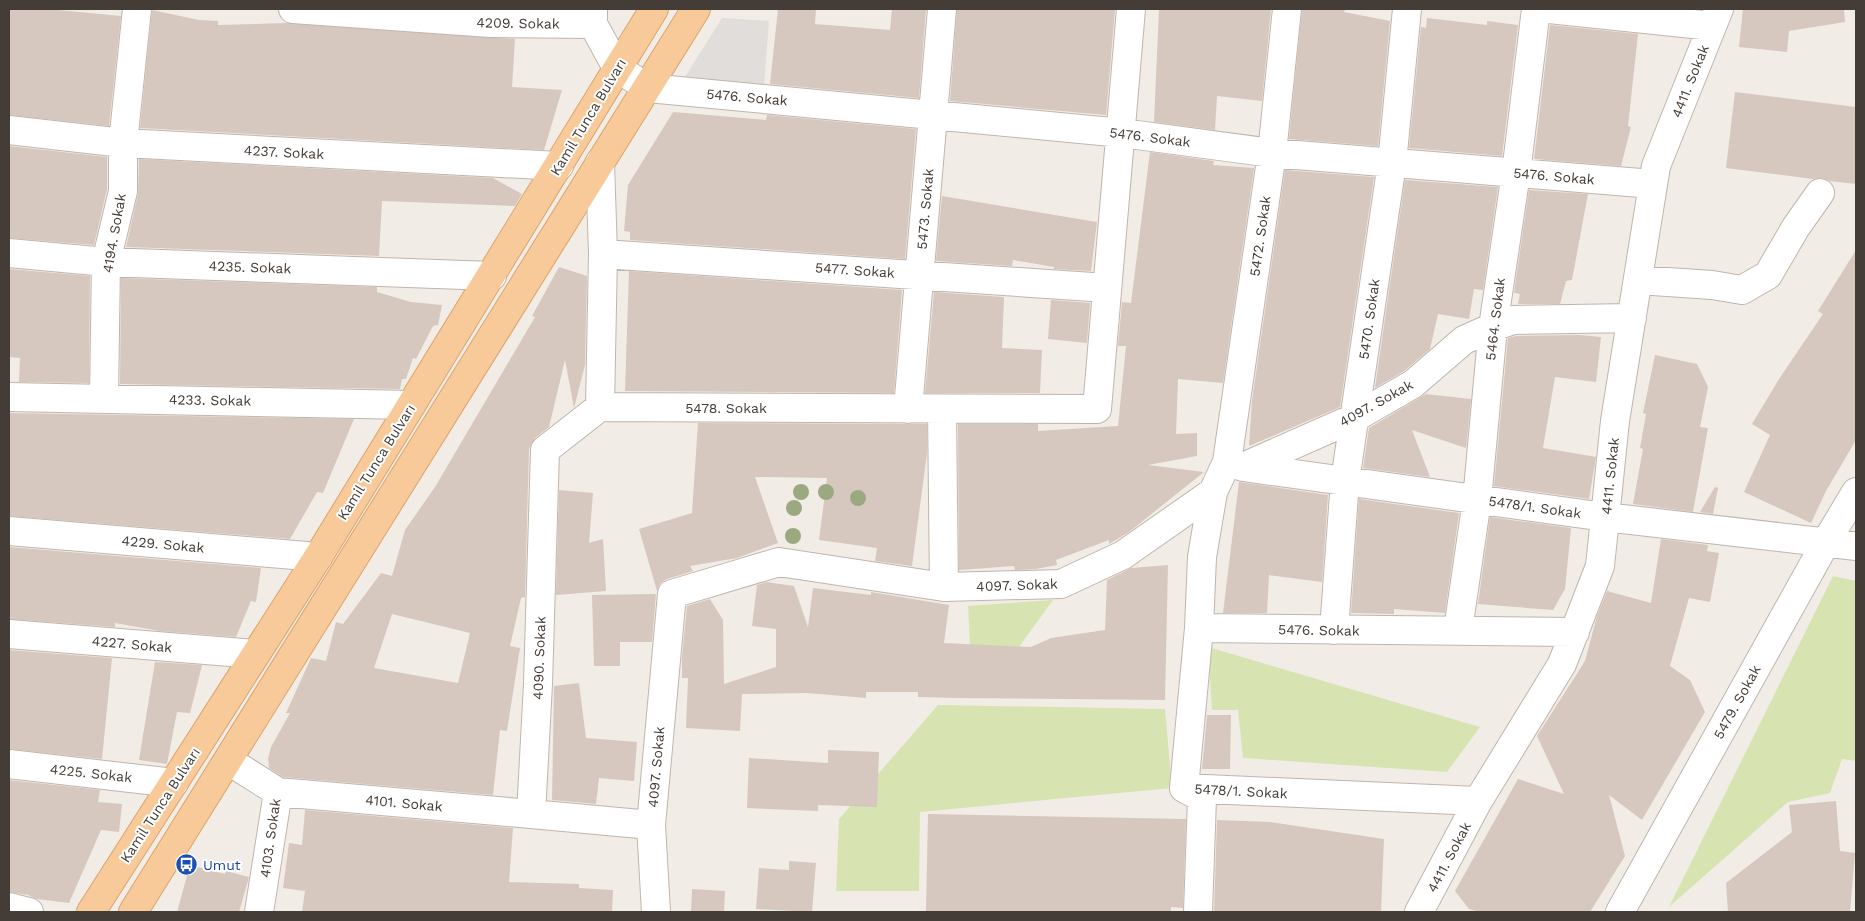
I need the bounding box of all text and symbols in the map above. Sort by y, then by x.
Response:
street label: 4209. Sokak [476,14,560,32]
street label: 4411. Sokak [1668,42,1712,120]
street label: Kamil Tunca Bulvarı [547,56,629,178]
street label: 5476. Sokak [706,85,788,109]
street label: 5476. Sokak [1109,124,1192,150]
street label: 4237. Sokak [243,142,325,162]
street label: 5476. Sokak [1513,164,1595,188]
street label: 5473. Sokak [913,168,937,250]
street label: 4194. Sokak [99,192,129,274]
street label: 5472. Sokak [1246,194,1274,277]
street label: 4235. Sokak [208,258,292,276]
street label: 5477. Sokak [815,259,895,281]
street label: 5470. Sokak [1355,277,1383,360]
street label: 5464. Sokak [1482,277,1508,361]
street label: 4097. Sokak [1336,376,1416,430]
street label: 4233. Sokak [169,391,251,409]
street label: 5478. Sokak [685,400,767,416]
street label: Kamil Tunca Bulvarı [334,401,418,523]
street label: 4411. Sokak [1598,437,1622,515]
street label: 5478/1. Sokak [1488,493,1582,521]
street label: 4229. Sokak [121,532,205,556]
street label: 4097. Sokak [976,576,1058,594]
street label: 4090. Sokak [530,616,548,700]
street label: 5476. Sokak [1278,621,1360,639]
street label: 4227. Sokak [91,633,173,655]
street label: 5479. Sokak [1710,662,1764,742]
street label: 4097. Sokak [644,726,668,808]
street label: Kamil Tunca Bulvarı [117,745,203,865]
street label: 4225. Sokak [49,761,133,785]
street label: 5478/1. Sokak [1194,781,1288,801]
street label: 4101. Sokak [365,792,443,814]
street label: 4103. Sokak [257,797,283,879]
street label: 4411. Sokak [1424,819,1474,895]
bus stop icon: Umut [175,853,199,877]
place label: Umut [203,857,241,873]

